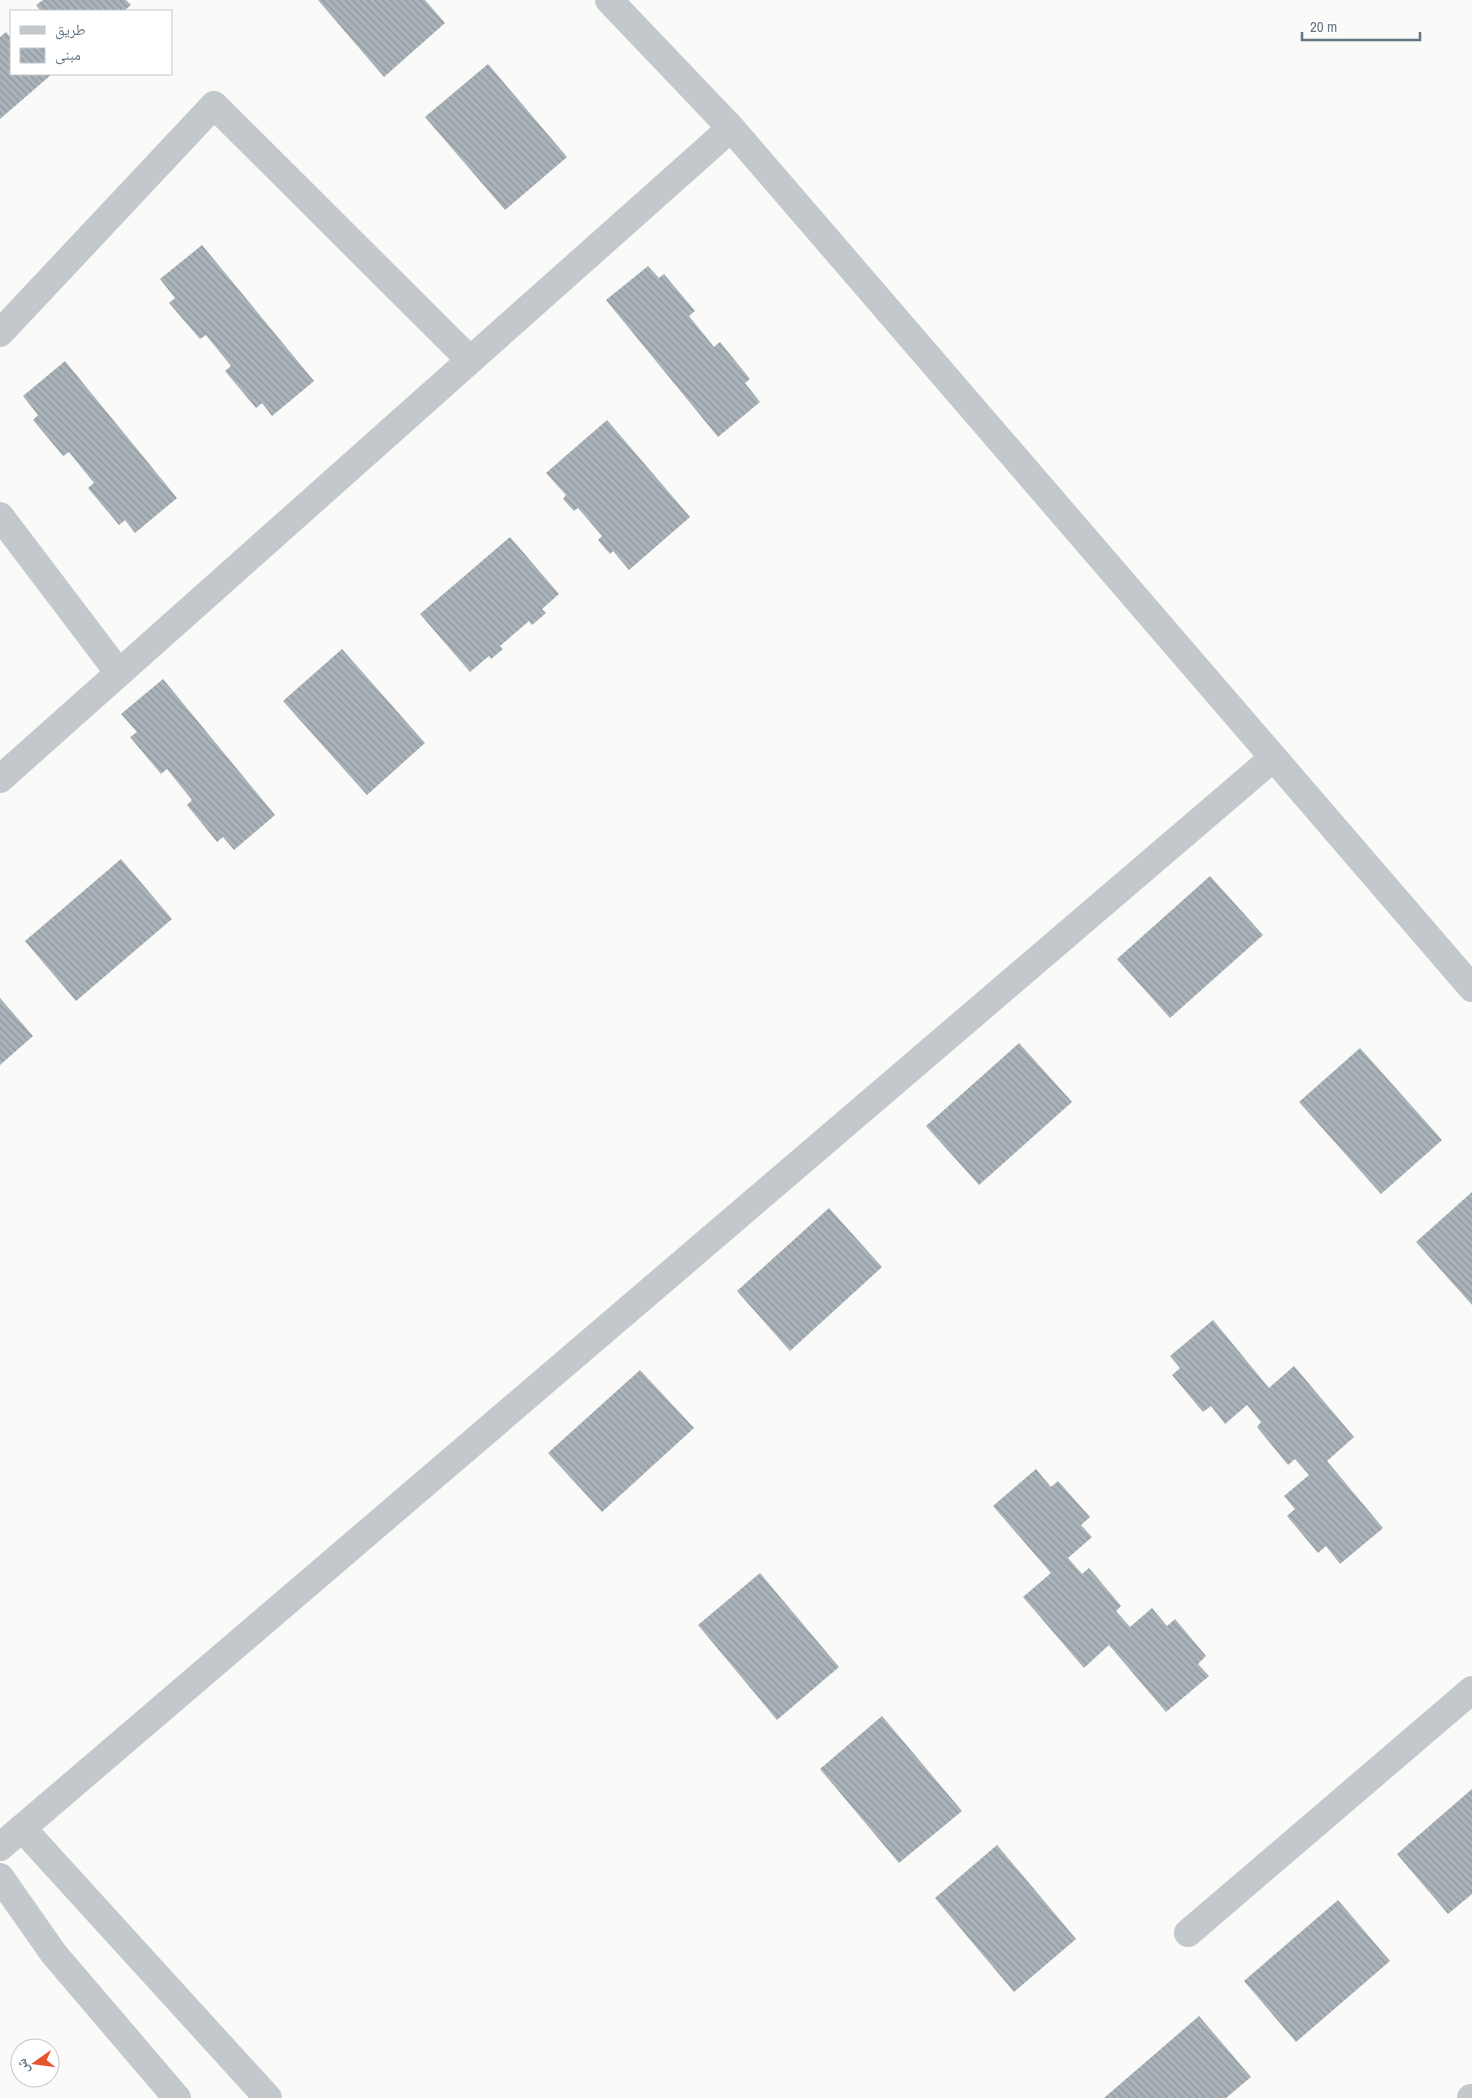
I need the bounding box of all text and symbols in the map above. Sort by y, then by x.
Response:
legend [10,10,172,75]
scale bar [1302,10,1420,42]
text: 20 m [1310,16,1337,37]
text: طريق [55,19,86,40]
text: مبنى [55,44,81,65]
north arrow [10,2038,60,2088]
text: ش [12,2057,33,2076]

